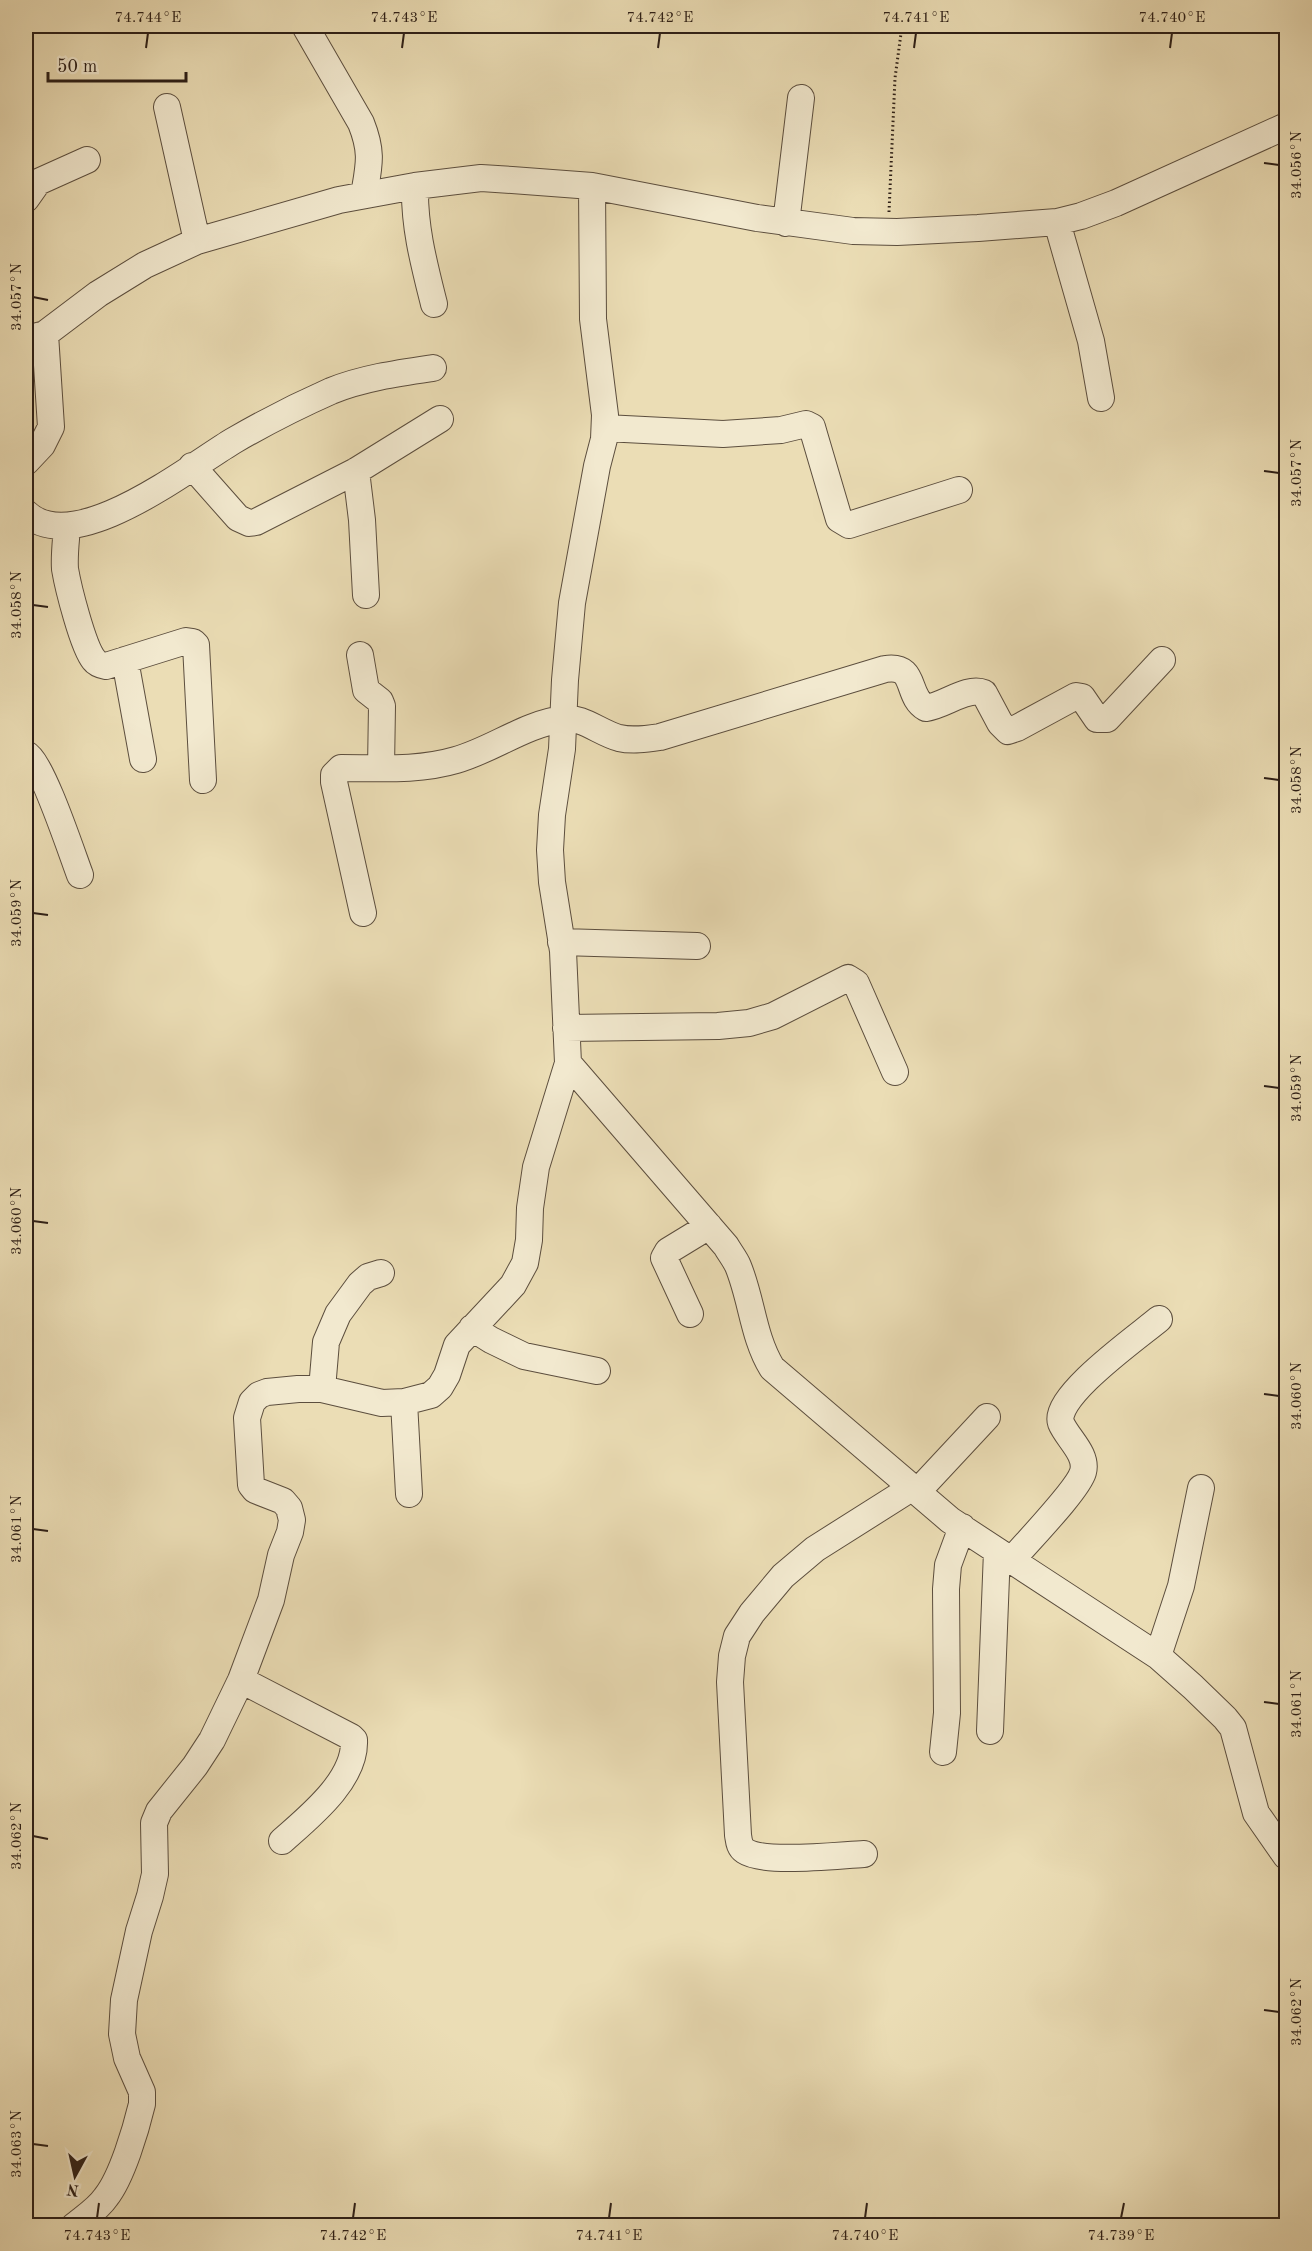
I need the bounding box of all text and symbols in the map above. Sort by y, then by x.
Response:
text: 74.744°E [115,11,181,26]
text: 74.743°E [371,11,437,26]
text: 74.742°E [627,11,693,26]
text: 74.741°E [883,11,949,26]
text: 74.740°E [1139,11,1205,26]
scale bar [48,45,186,83]
text: 50 m [57,58,97,76]
text: 34.056°N [1290,131,1305,199]
text: 34.057°N [10,263,25,331]
text: 34.057°N [1290,439,1305,507]
text: 34.058°N [10,571,25,639]
text: 34.058°N [1290,746,1305,814]
text: 34.059°N [10,879,25,947]
text: 34.059°N [1290,1054,1305,1122]
text: 34.060°N [10,1187,25,1255]
text: 34.060°N [1290,1362,1305,1430]
text: 34.061°N [10,1495,25,1563]
text: 34.061°N [1290,1670,1305,1738]
text: 34.062°N [10,1802,25,1870]
text: 34.062°N [1290,1978,1305,2046]
text: 34.063°N [10,2110,25,2178]
north arrow [45,2146,105,2206]
text: N [65,2180,80,2198]
text: 74.743°E [64,2229,130,2244]
text: 74.742°E [320,2229,386,2244]
text: 74.741°E [576,2229,642,2244]
text: 74.740°E [832,2229,898,2244]
text: 74.739°E [1088,2229,1154,2244]

